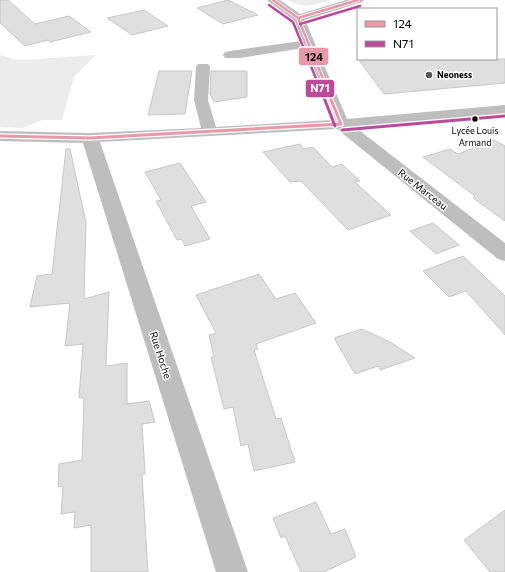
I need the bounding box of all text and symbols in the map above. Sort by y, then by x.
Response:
legend [357,8,497,60]
text: 124 [393,16,412,30]
text: N71 [393,36,414,50]
line badge: 124 [298,47,329,66]
text: 124 [305,50,323,63]
place label: Neoness [437,69,472,80]
marker: Neoness [424,70,434,80]
line badge: N71 [305,79,335,98]
text: N71 [310,81,330,94]
marker: Lycée Louis Armand [470,114,480,124]
place label: Lycée Louis Armand [451,125,499,148]
street label: Rue Marceau [396,166,450,212]
street label: Rue Hoche [148,330,174,380]

